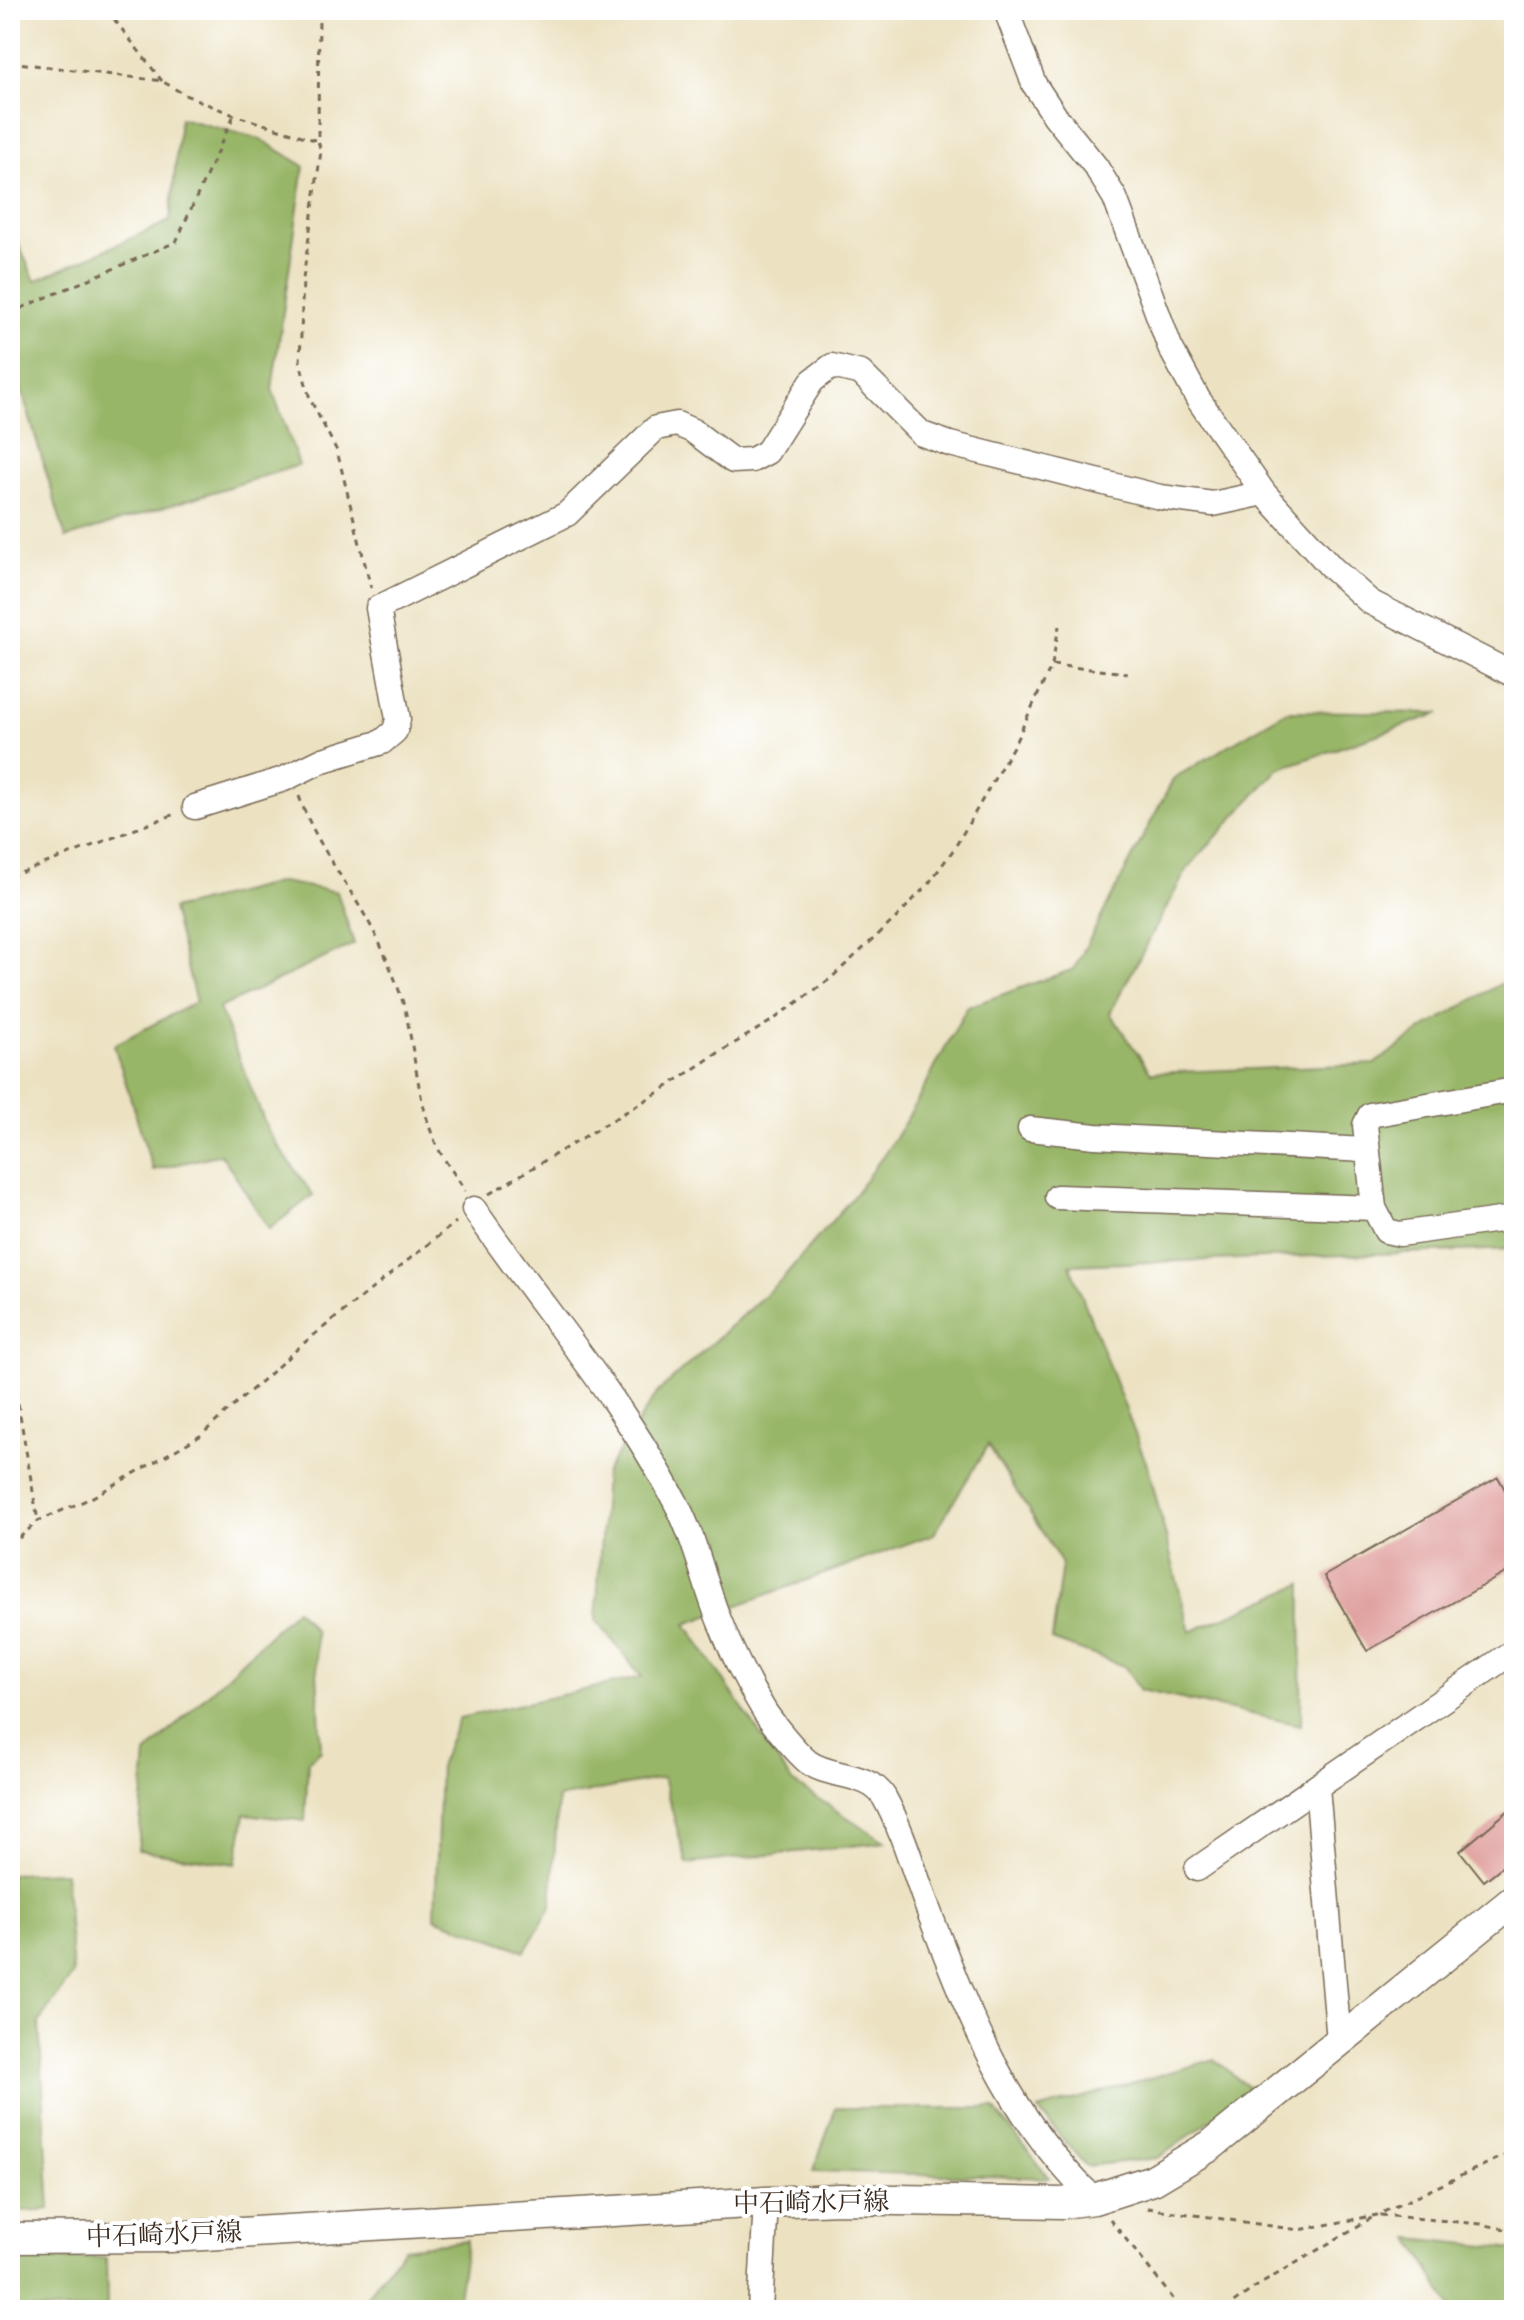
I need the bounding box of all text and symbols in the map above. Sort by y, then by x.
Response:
street label: 中石崎水戸線 [733,2186,889,2220]
street label: 中石崎水戸線 [86,2216,243,2254]

